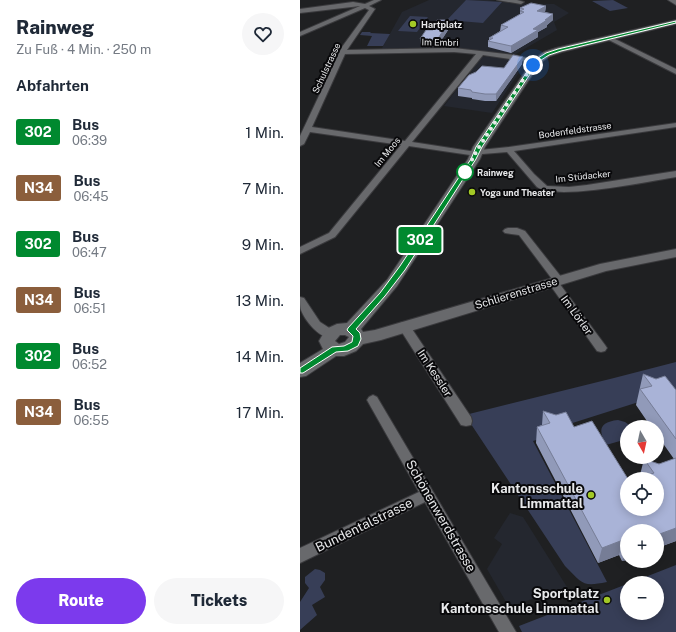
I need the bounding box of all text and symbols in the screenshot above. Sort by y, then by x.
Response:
button: heart [242,13,284,55]
text: Rainweg [16,16,94,38]
marker: Hartplatz [408,19,418,29]
place label: Hartplatz [421,19,462,30]
street label: Im Embri [421,36,459,48]
street label: Schulstrasse [310,41,342,95]
text: Zu Fuß · 4 Min. · 250 m [16,42,151,57]
your location [523,55,543,75]
text: Abfahrten [16,77,89,94]
text: Bus [72,116,99,133]
street label: Bodenfeldstrasse [538,119,612,141]
text: 302 [24,124,52,140]
text: 1 Min. [245,124,284,141]
text: 06:39 [72,133,107,148]
street label: Im Moos [372,135,403,169]
marker: Rainweg [456,163,474,181]
place label: Rainweg [477,167,514,178]
street label: Im Stüdacker [555,168,612,184]
text: Bus [73,172,101,189]
text: N34 [24,180,53,196]
text: 7 Min. [242,180,284,197]
marker: Yoga und Theater [467,187,477,197]
place label: Yoga und Theater [480,187,555,198]
text: 06:45 [73,189,109,204]
line badge: 302 [397,227,443,253]
text: Bus [72,228,99,245]
text: 302 [406,232,434,248]
text: 302 [24,236,52,252]
text: 9 Min. [242,236,284,253]
text: 06:47 [72,245,107,260]
street label: Schlierenstrasse [473,275,559,311]
text: Bus [73,284,101,301]
text: N34 [24,292,53,308]
text: 13 Min. [236,292,284,309]
street label: Im Lörler [559,293,595,337]
text: 06:51 [73,301,106,316]
text: Bus [72,340,99,357]
street label: Im Kessler [415,347,455,399]
text: 302 [24,348,52,364]
text: 14 Min. [236,348,284,365]
text: 06:52 [72,357,107,372]
text: Bus [73,396,101,413]
text: N34 [24,404,53,420]
text: 17 Min. [236,404,284,421]
text: 06:55 [73,413,109,428]
north arrow [620,420,664,464]
map controls [620,420,664,620]
street label: Schönenwerdstrasse [403,457,479,575]
button: locate [620,472,664,516]
place label: Kantonsschule Limmattal [491,481,583,511]
marker: Kantonsschule Limmattal [586,490,596,500]
street label: Bundentalstrasse [313,495,415,555]
button: + [620,524,664,568]
button: − [620,576,664,620]
button: Route [16,578,146,624]
button: Tickets [154,578,284,624]
place label: Sportplatz Kantonsschule Limmattal [441,586,600,616]
marker: Sportplatz Kantonsschule Limmattal [602,595,612,605]

